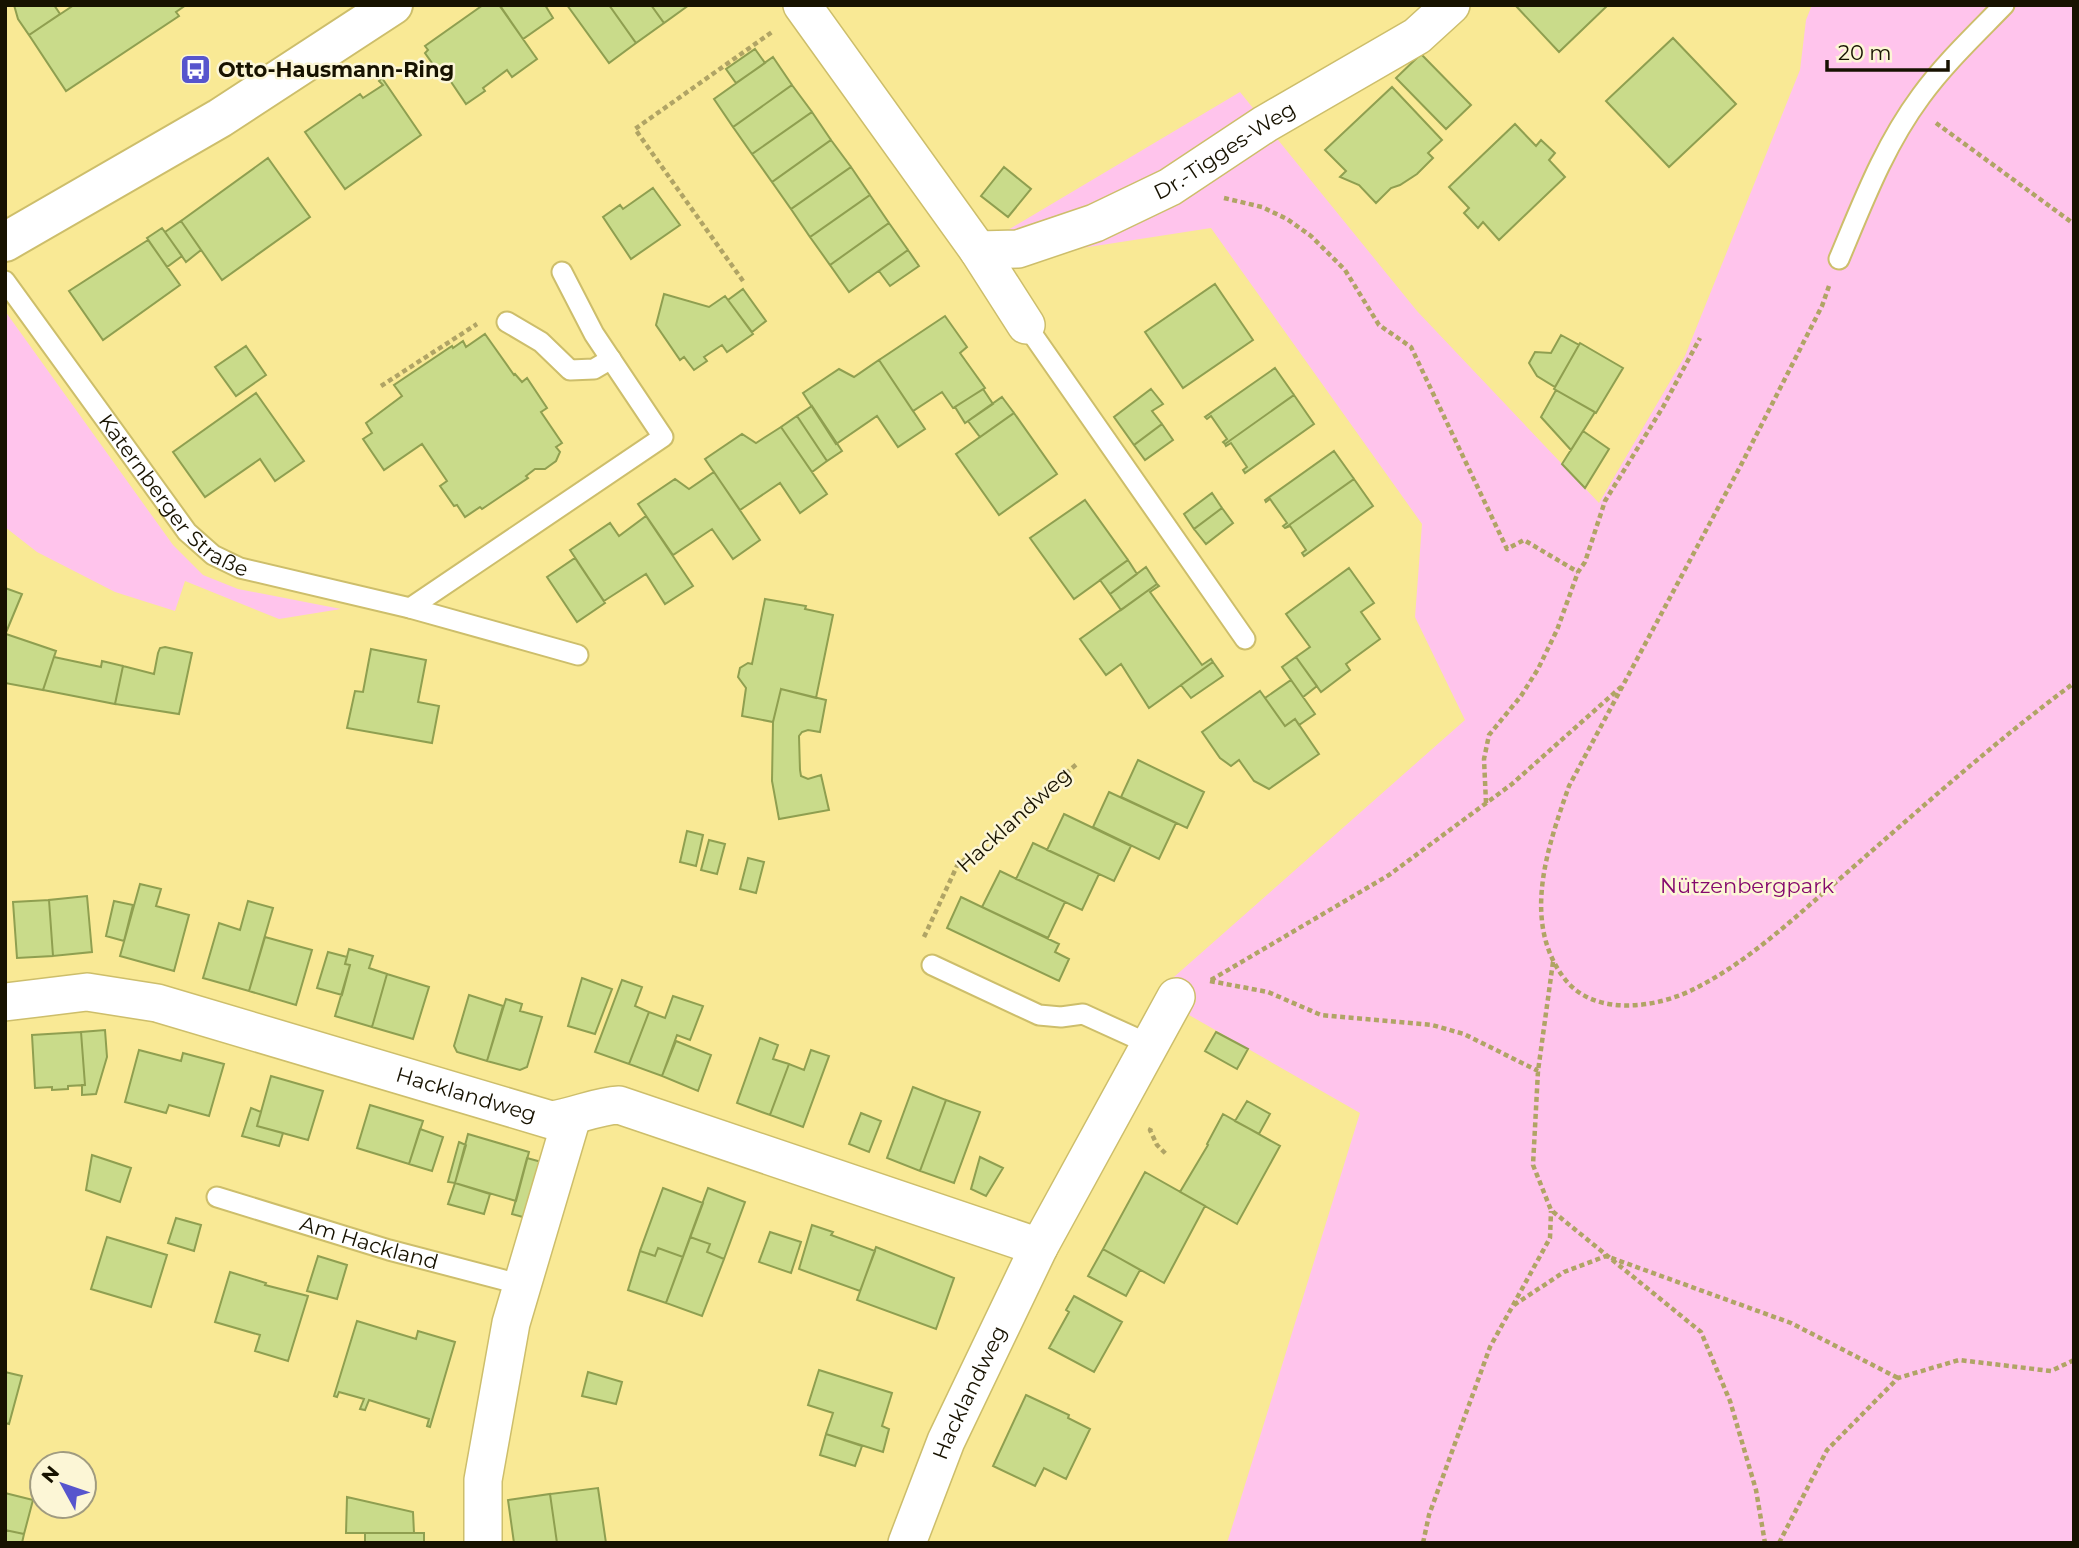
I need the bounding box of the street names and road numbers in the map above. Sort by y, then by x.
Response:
street label: Dr.-Tigges-Weg [1150,96,1300,205]
street label: Katernberger Straße [94,409,250,581]
street label: Hacklandweg [951,762,1076,878]
street label: Hacklandweg [393,1062,540,1127]
street label: Am Hackland [297,1210,441,1274]
street label: Hacklandweg [927,1321,1012,1463]

